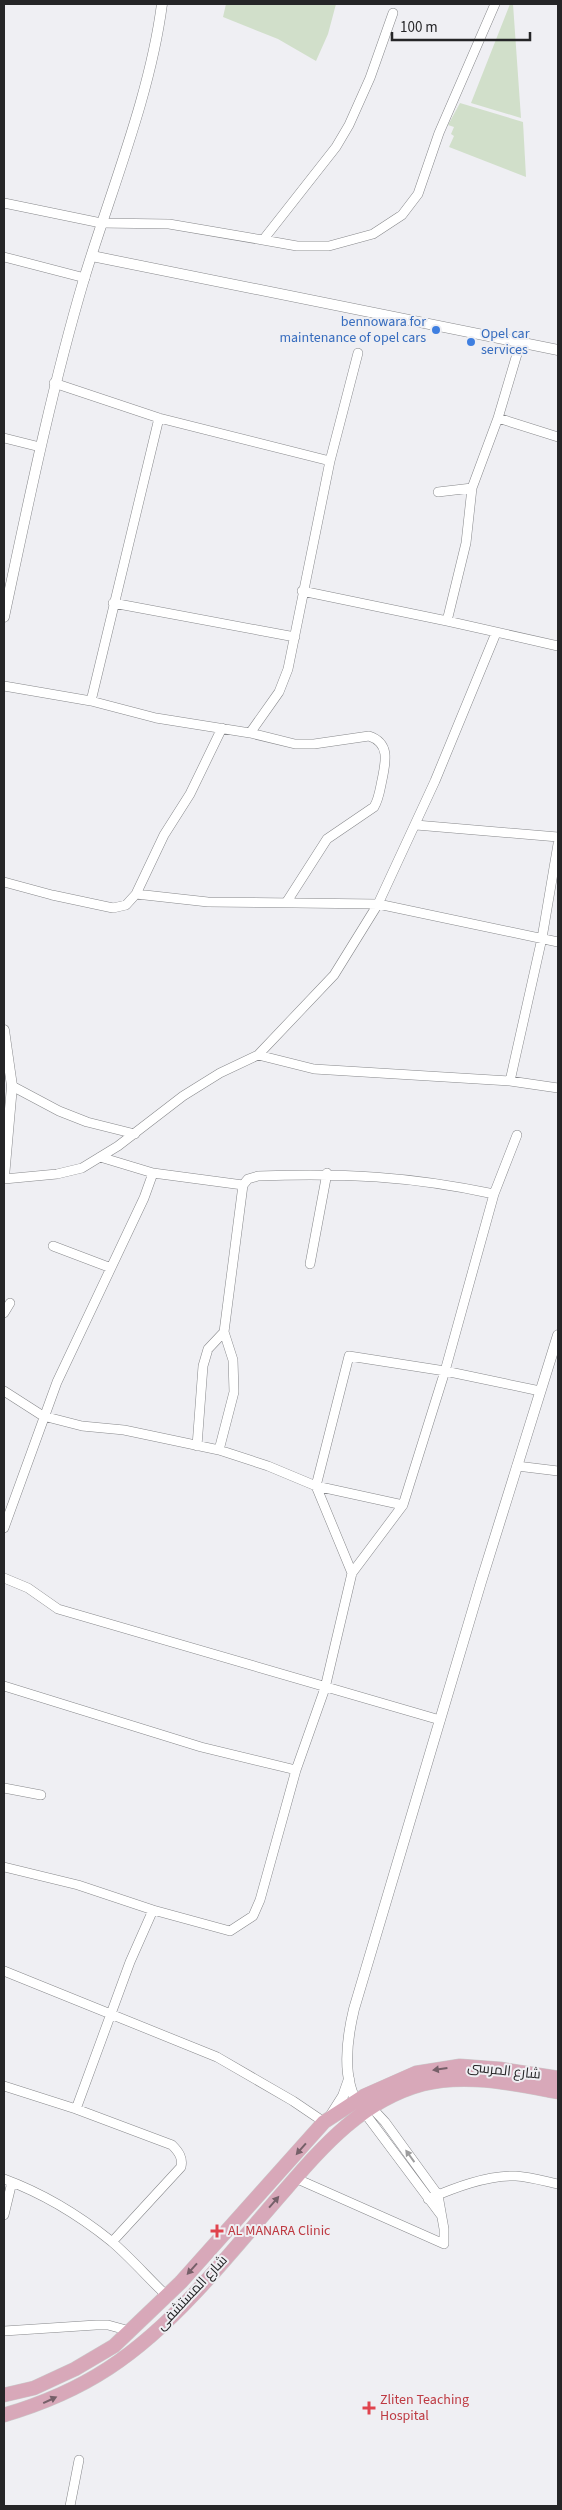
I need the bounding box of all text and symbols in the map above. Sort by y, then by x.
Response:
scale bar [392,10,530,42]
text: 100 m [400,17,438,38]
place label: bennowara for maintenance of opel cars [279,312,426,348]
marker: bennowara for maintenance of opel cars [430,324,442,336]
place label: Opel car services [481,324,530,360]
marker: Opel car services [465,336,477,348]
street label: شارع المرسى [466,2057,542,2085]
one-way arrow [432,2065,448,2073]
one-way arrow [295,2142,306,2155]
one-way arrow [405,2149,415,2162]
one-way arrow [269,2196,280,2209]
place label: AL MANARA Clinic [228,2221,331,2241]
marker: AL MANARA Clinic [210,2224,224,2238]
street label: شارع المستشفى [152,2251,232,2335]
one-way arrow [186,2263,198,2275]
place label: Zliten Teaching Hospital [380,2390,469,2426]
one-way arrow [43,2396,57,2404]
marker: Zliten Teaching Hospital [362,2401,376,2415]

